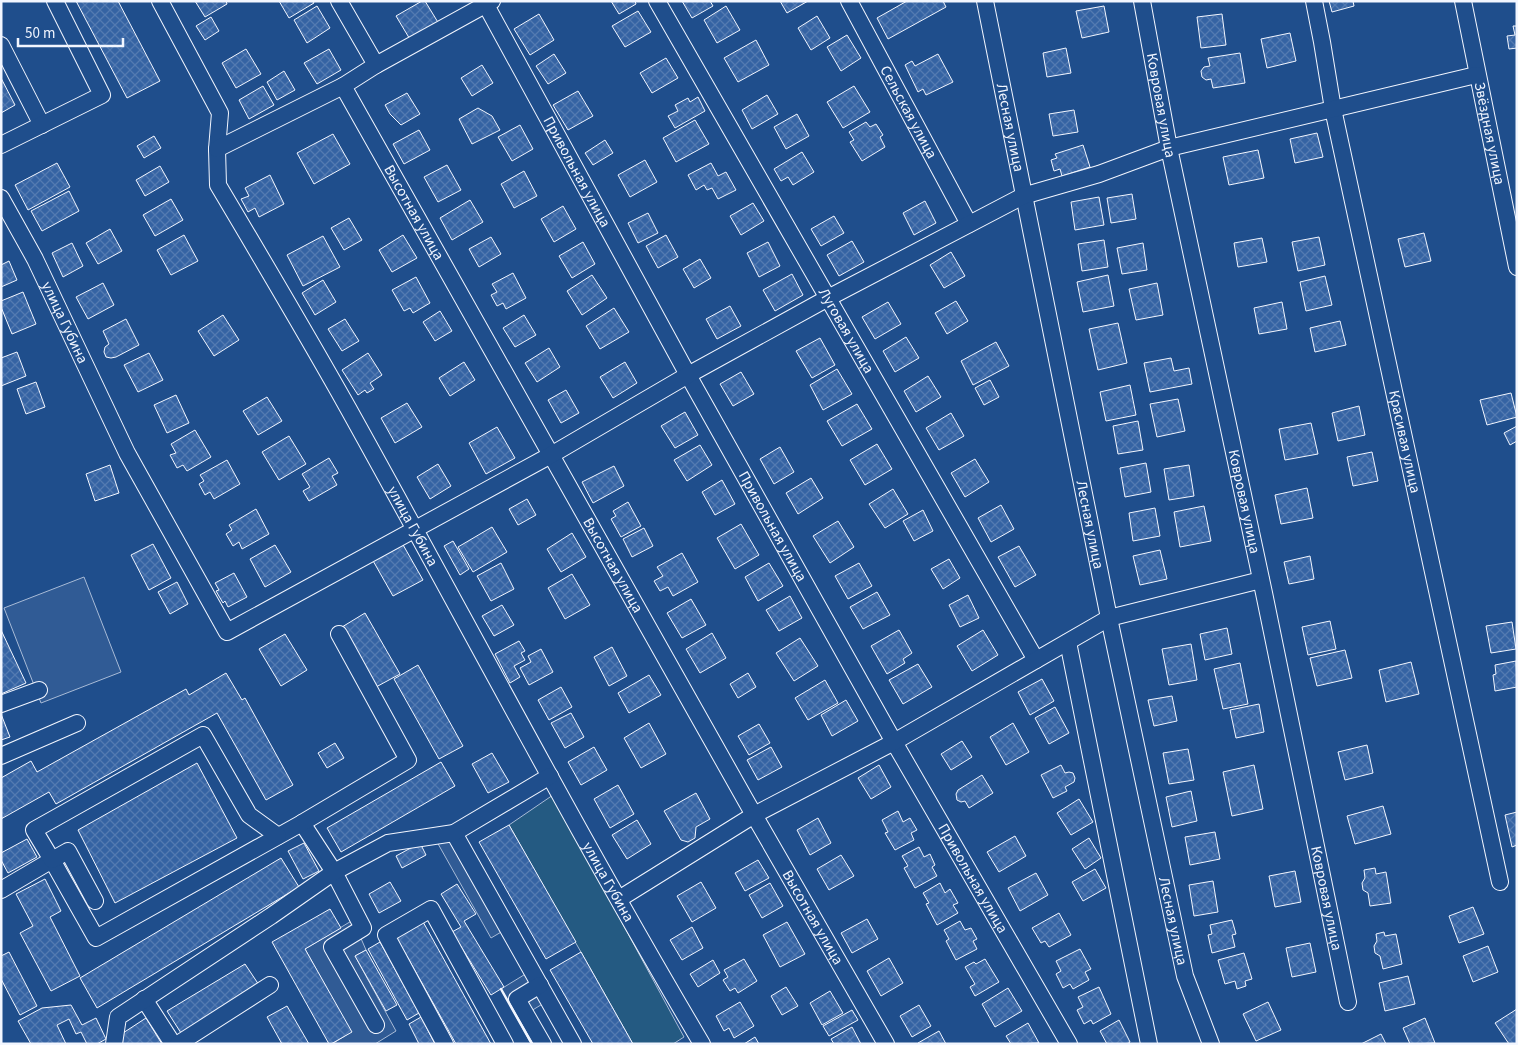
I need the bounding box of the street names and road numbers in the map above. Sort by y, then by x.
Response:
street label: Ковровая улица [1141,51,1181,160]
street label: Сельская улица [875,62,942,162]
street label: Звёздная улица [1469,80,1511,186]
street label: Лесная улица [991,81,1030,174]
street label: Привольная улица [538,112,616,231]
street label: Высотная улица [379,161,449,264]
street label: улица Губина [37,278,94,367]
street label: Луговая улица [814,284,879,377]
street label: Красивая улица [1384,388,1426,495]
street label: Ковровая улица [1223,447,1266,556]
street label: Привольная улица [733,467,812,585]
street label: Лесная улица [1071,478,1109,571]
street label: улица Губина [382,482,444,570]
street label: Высотная улица [578,514,648,617]
street label: Привольная улица [933,820,1013,937]
street label: улица Губина [578,838,639,926]
street label: Ковровая улица [1306,844,1348,952]
street label: Высотная улица [777,866,849,969]
street label: Лесная улица [1154,875,1193,967]

